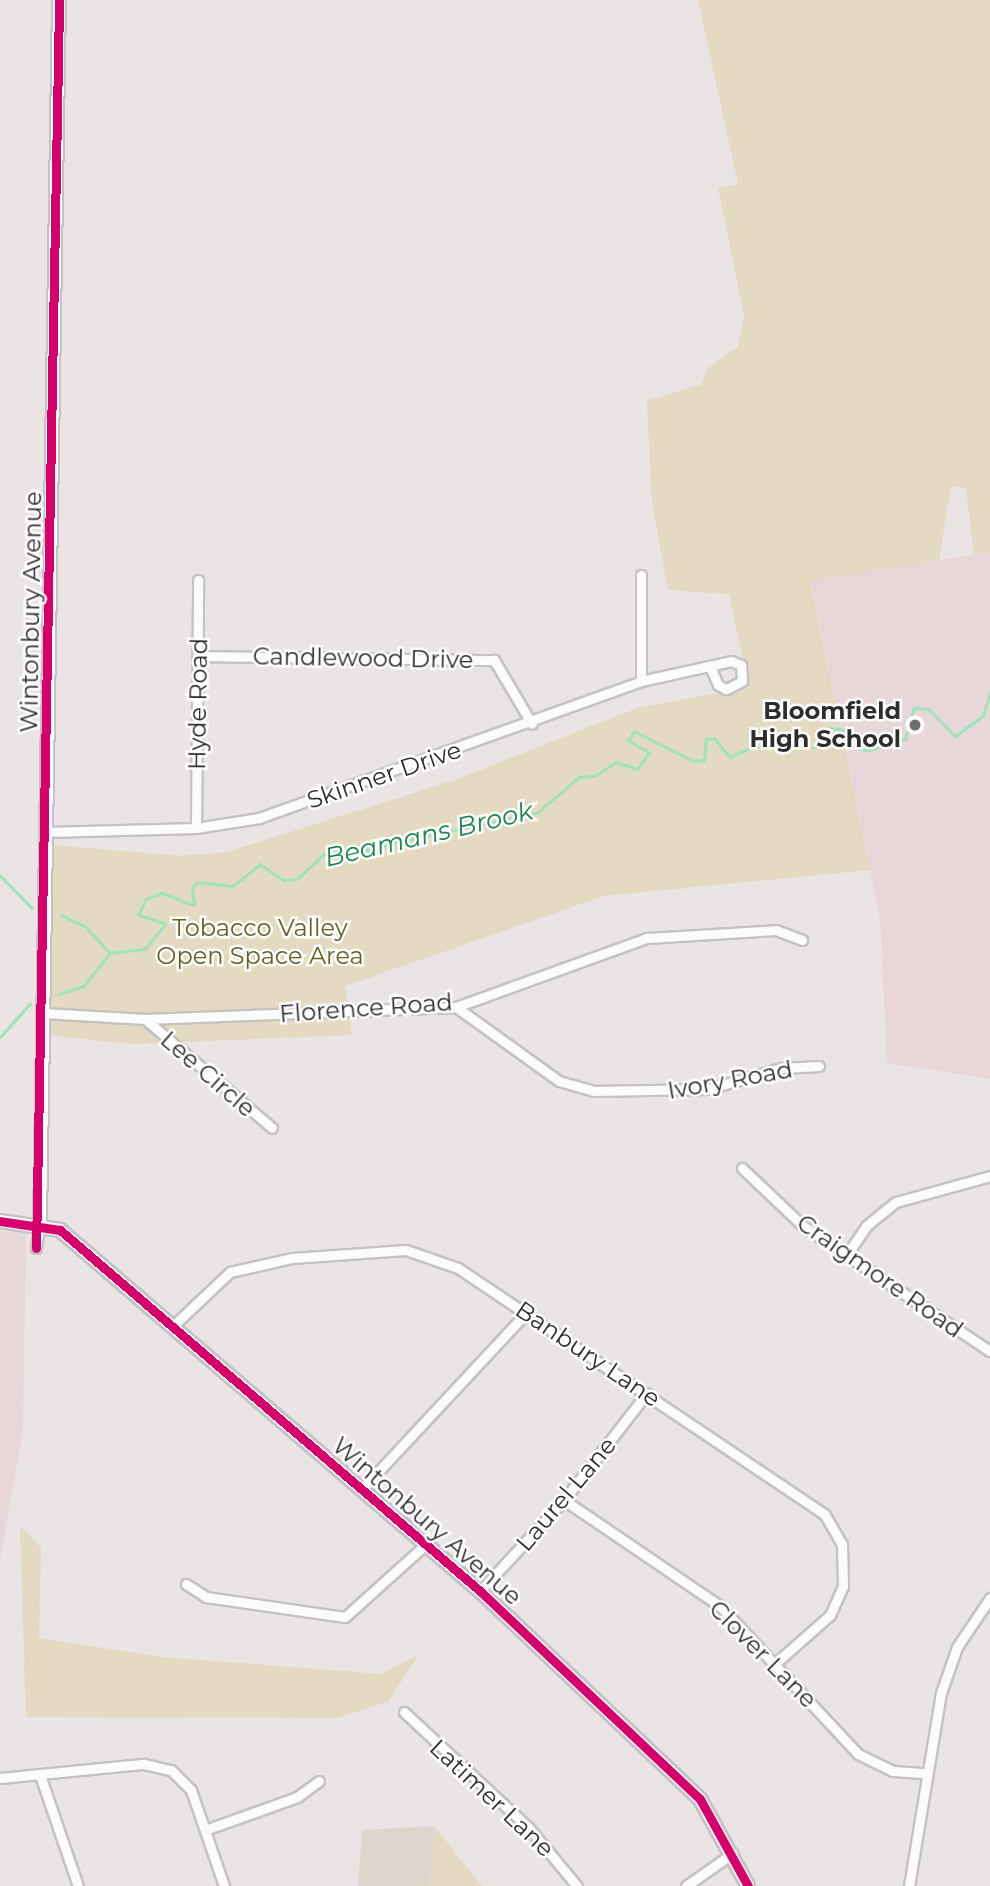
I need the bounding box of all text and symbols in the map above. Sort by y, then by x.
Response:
street label: Wintonbury Avenue [14,491,48,733]
street label: Hyde Road [182,638,214,770]
street label: Candlewood Drive [253,642,473,674]
place label: Bloomfield High School [749,697,901,753]
marker: Bloomfield High School [907,717,923,733]
street label: Skinner Drive [303,735,465,815]
water label: Beamans Brook [322,796,536,874]
park label: Tobacco Valley Open Space Area [156,914,364,970]
street label: Florence Road [278,988,454,1028]
street label: Lee Circle [155,1025,261,1123]
street label: Ivory Road [665,1055,795,1105]
street label: Craigmore Road [791,1208,969,1344]
street label: Banbury Lane [510,1295,666,1413]
street label: Wintonbury Avenue [327,1431,527,1611]
street label: Laurel Lane [510,1431,622,1557]
street label: Clover Lane [703,1594,823,1714]
street label: Latimer Lane [424,1733,560,1863]

